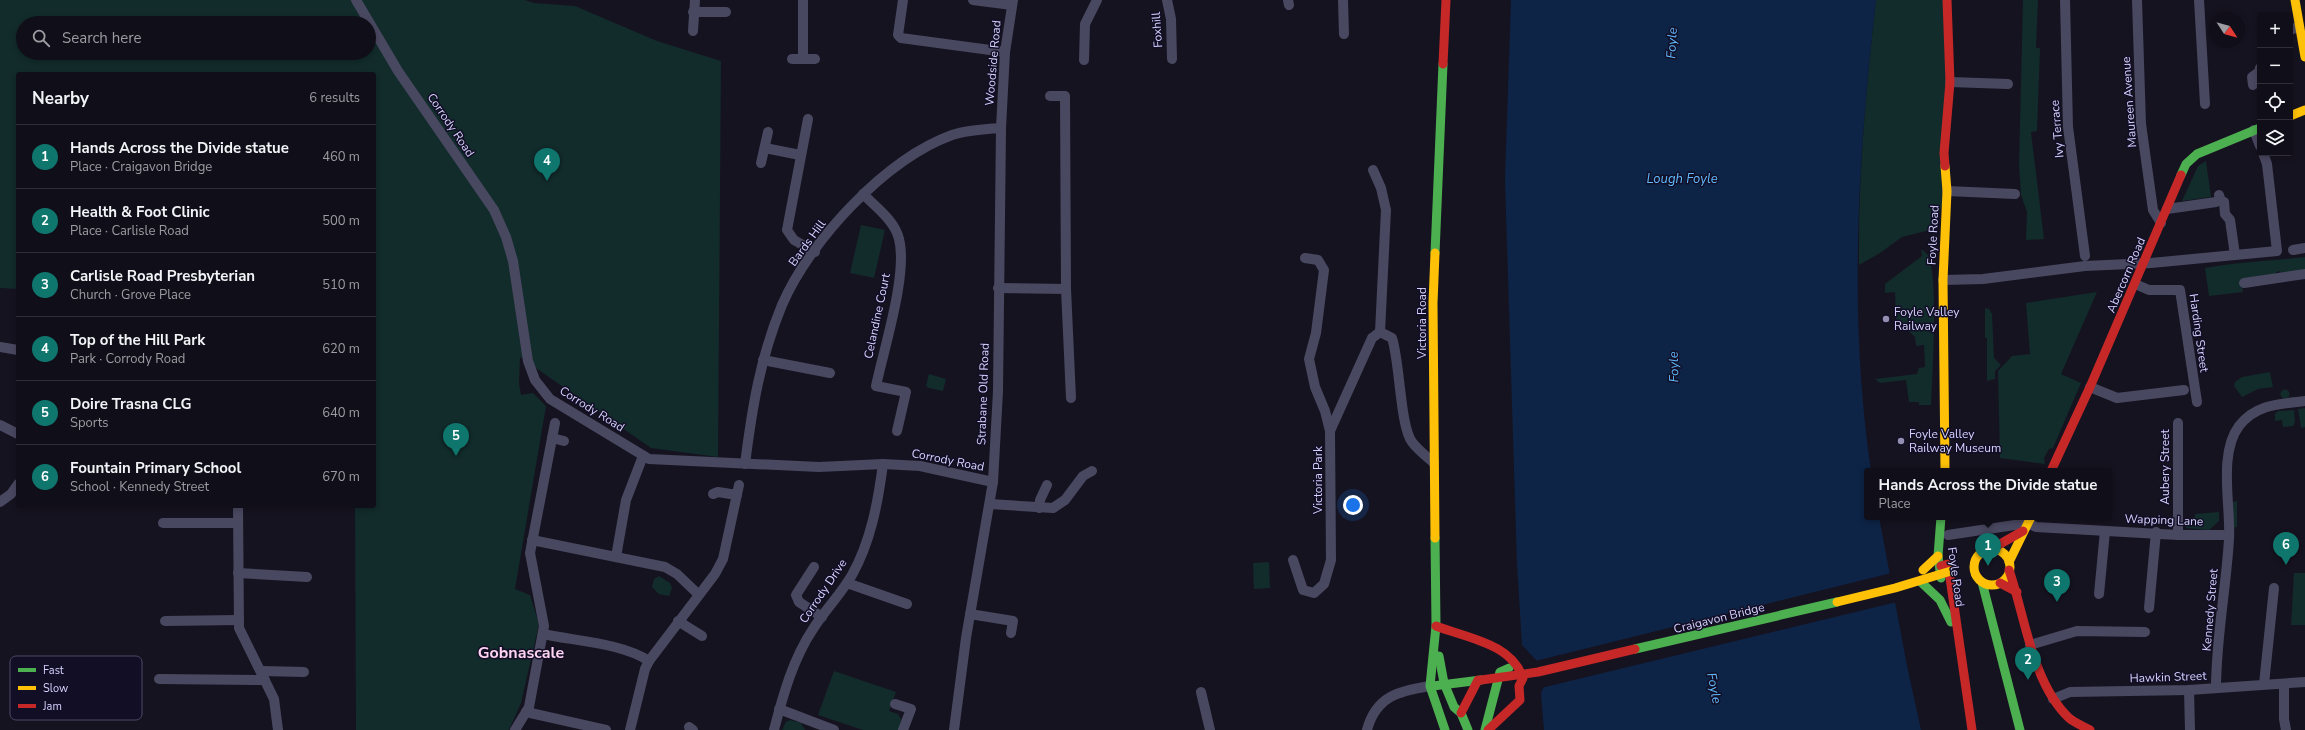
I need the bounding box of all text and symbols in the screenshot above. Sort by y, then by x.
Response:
street label: Foxhill [1148,11,1166,48]
north arrow [2209,12,2245,48]
map controls [2257,12,2293,156]
button: + [2257,12,2293,48]
search box [16,16,376,60]
street label: Woodside Road [981,20,1005,106]
icon: search [30,27,52,49]
water label: Foyle [1662,27,1682,59]
text: Search here [62,28,142,48]
button: − [2257,48,2293,84]
street label: Maureen Avenue [2118,56,2140,148]
button: locate [2257,84,2293,120]
text: Nearby [32,87,89,110]
text: 6 results [309,89,360,107]
street label: Corrody Road [424,90,478,160]
street label: Ivy Terrace [2046,99,2068,159]
button: layers [2257,120,2293,156]
text: Hands Across the Divide statue [70,138,289,158]
text: 1 [41,148,49,166]
text: 460 m [322,148,360,166]
pin: 4 [534,148,560,181]
text: Place · Craigavon Bridge [70,158,212,176]
water label: Lough Foyle [1646,170,1718,188]
text: Health & Foot Clinic [70,202,210,222]
street label: Foyle Road [1923,205,1943,265]
text: 2 [41,212,49,230]
text: 500 m [322,212,360,230]
street label: Bards Hill [785,216,829,269]
text: Place · Carlisle Road [70,222,189,240]
street label: Abercorn Road [2103,235,2149,315]
text: Carlisle Road Presbyterian [70,266,255,286]
street label: Celandine Court [860,271,894,360]
text: 3 [41,276,49,294]
text: 510 m [322,276,360,294]
text: Church · Grove Place [70,286,191,304]
street label: Victoria Road [1414,287,1430,360]
street label: Harding Street [2186,293,2213,374]
place label: Foyle Valley Railway [1894,304,1960,334]
marker: Foyle Valley Railway [1881,314,1891,324]
text: Top of the Hill Park [70,330,205,350]
text: 4 [41,340,49,358]
text: 620 m [322,340,360,358]
street label: Strabane Old Road [973,343,993,445]
text: Park · Corrody Road [70,350,185,368]
water label: Foyle [1665,351,1683,383]
street label: Corrody Road [557,383,627,435]
text: Doire Trasna CLG [70,394,191,414]
text: 5 [41,404,49,422]
text: 640 m [322,404,360,422]
text: Sports [70,414,109,432]
pin: 5 [443,423,469,456]
place label: Foyle Valley Railway Museum [1909,426,2001,456]
street label: Aubery Street [2157,428,2173,505]
marker: Foyle Valley Railway Museum [1896,436,1906,446]
street label: Corrody Road [910,445,986,475]
street label: Victoria Park [1310,445,1326,515]
text: Fountain Primary School [70,458,241,478]
text: 6 [41,468,49,486]
text: 670 m [322,468,360,486]
popup [1864,468,2112,520]
text: Hands Across the Divide statue [1879,475,2097,495]
text: School · Kennedy Street [70,478,209,496]
your location [1343,495,1363,515]
text: Place [1879,495,1910,513]
street label: Wapping Lane [2124,511,2204,529]
pin: 6 [2273,532,2299,565]
pin: 1 [1975,533,2001,566]
street label: Foyle Road [1944,546,1968,608]
street label: Corrody Drive [796,556,850,626]
street label: Kennedy Street [2198,567,2222,652]
pin: 3 [2044,569,2070,602]
street label: Craigavon Bridge [1672,599,1766,637]
district label: Gobnascale [478,642,565,664]
pin: 2 [2015,647,2041,680]
legend [10,656,142,720]
text: Fast [43,663,64,678]
street label: Hawkin Street [2129,668,2208,686]
water label: Foyle [1702,671,1726,705]
text: Slow [43,681,68,696]
text: Jam [42,699,62,714]

